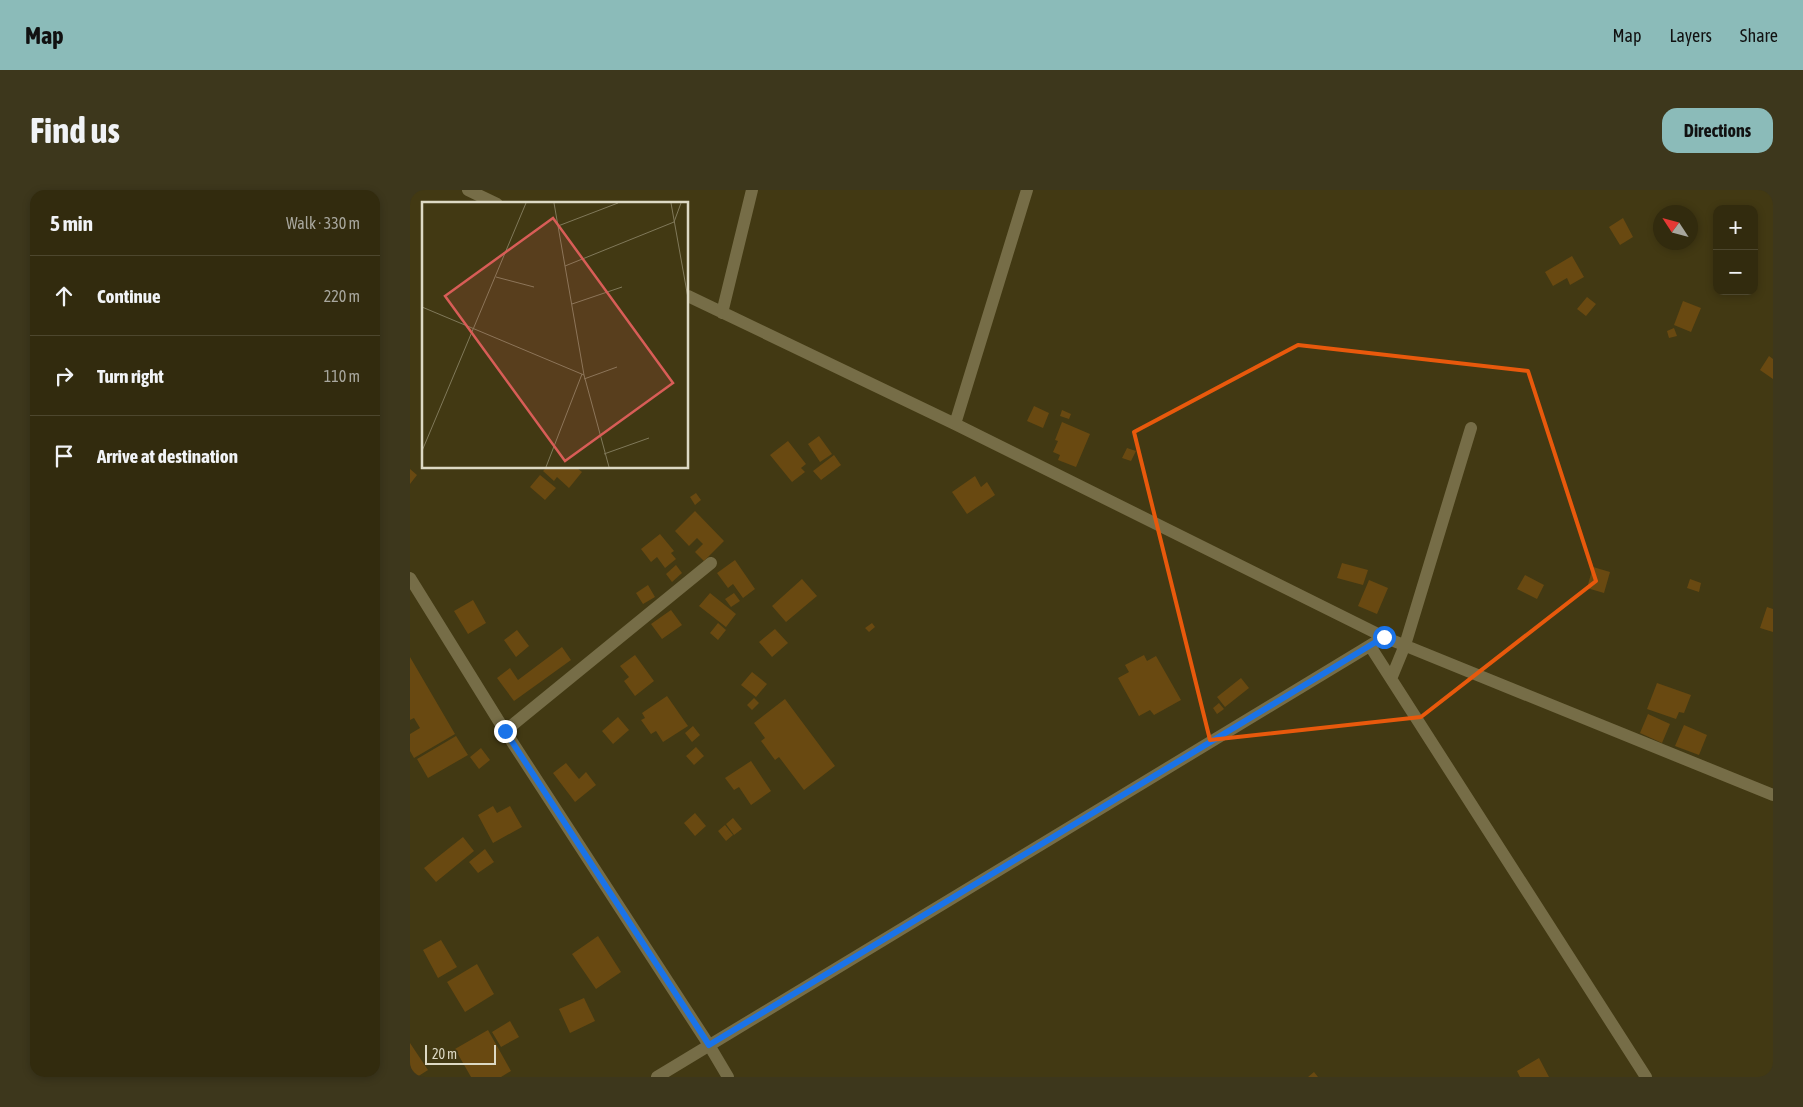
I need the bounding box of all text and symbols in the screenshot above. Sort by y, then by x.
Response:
text: Map [25,22,64,49]
text: Map [1612,25,1641,46]
text: Layers [1669,25,1712,46]
text: Share [1740,25,1778,46]
button: Directions [1662,108,1773,153]
text: Find us [30,110,120,150]
inset map [422,202,689,469]
north arrow [1653,205,1698,250]
map controls [1713,205,1758,295]
button: + [1713,205,1758,250]
text: 5 min [50,211,93,235]
text: Walk · 330 m [286,214,360,232]
button: − [1713,250,1758,295]
icon: ahead [50,282,78,310]
text: Continue [97,285,161,307]
text: 220 m [324,287,360,305]
icon: right [50,362,78,390]
text: Turn right [97,365,164,387]
text: 110 m [324,367,360,385]
icon: arrive [50,442,78,470]
text: Arrive at destination [97,445,238,467]
route start [1373,626,1396,649]
route end [494,720,517,743]
scale bar [425,1042,496,1065]
text: 20 m [432,1046,457,1062]

